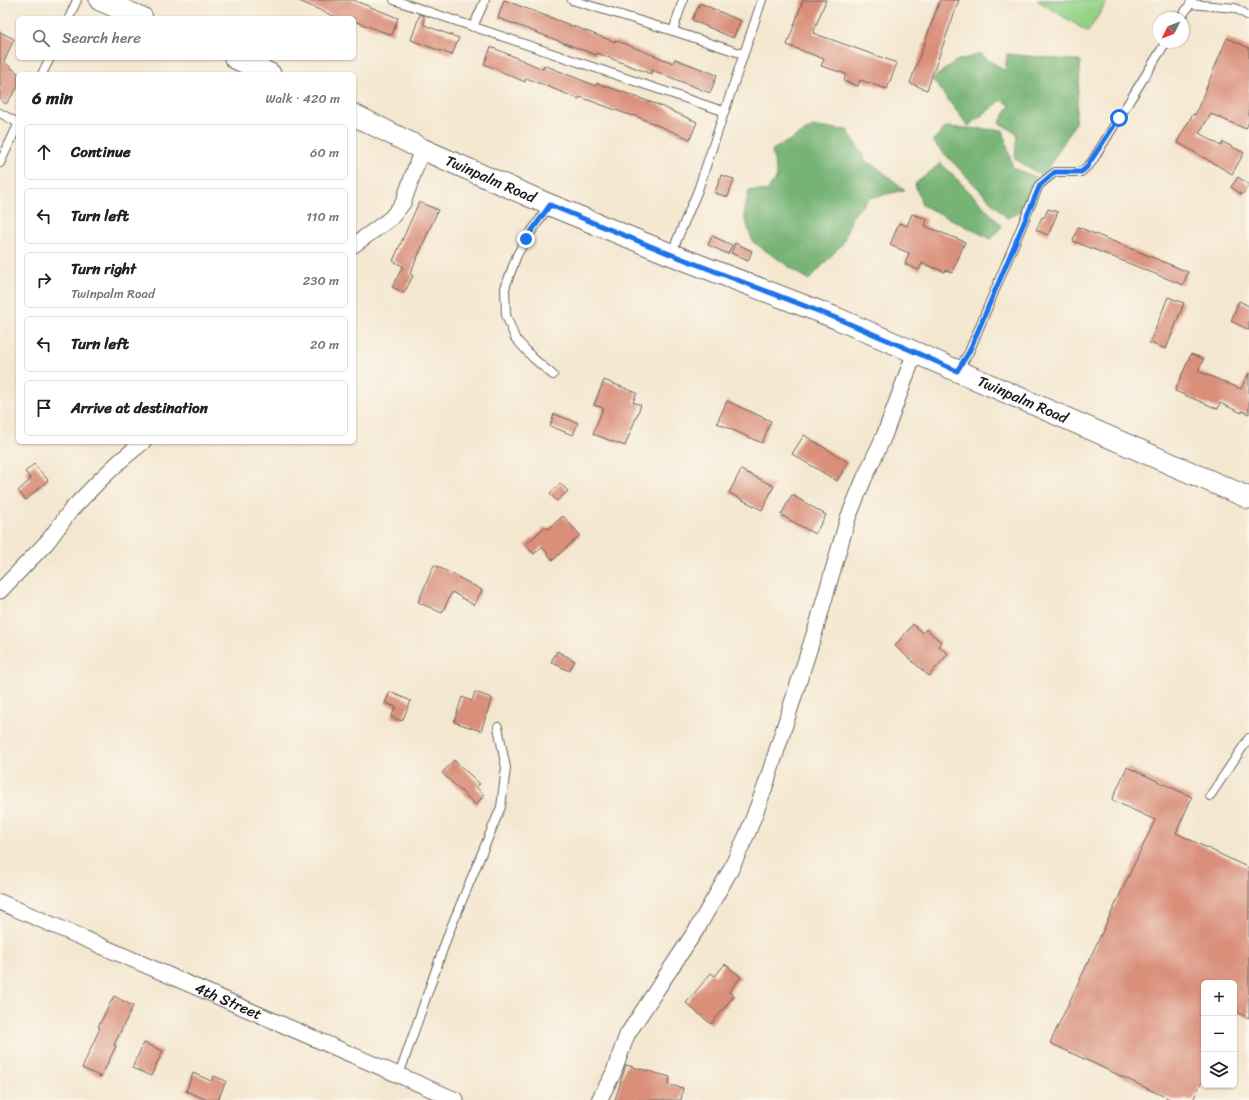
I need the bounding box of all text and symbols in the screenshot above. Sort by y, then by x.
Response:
north arrow [1153,12,1189,48]
search box [16,16,356,60]
text: Search here [62,25,141,51]
icon: search [30,27,52,49]
text: 6 min [32,83,73,113]
text: Walk · 420 m [265,87,340,110]
route start [1110,109,1128,127]
text: Continue [71,139,131,165]
icon: ahead [33,141,55,163]
text: 60 m [310,141,339,164]
street label: Twinpalm Road [441,148,541,211]
text: Turn left [71,203,129,229]
icon: left [33,205,55,227]
text: 110 m [306,205,339,228]
route end [517,230,535,248]
text: Turn right [71,256,136,282]
icon: right [33,269,55,291]
text: 230 m [303,269,339,292]
text: Twinpalm Road [71,282,155,305]
text: Turn left [71,331,129,357]
icon: left [33,333,55,355]
text: 20 m [310,333,339,356]
street label: Twinpalm Road [973,368,1073,431]
text: Arrive at destination [71,395,208,421]
icon: arrive [33,397,55,419]
street label: 4th Street [190,975,267,1027]
map controls [1201,980,1237,1088]
button: + [1201,980,1237,1016]
button: − [1201,1016,1237,1052]
button: layers [1201,1052,1237,1088]

